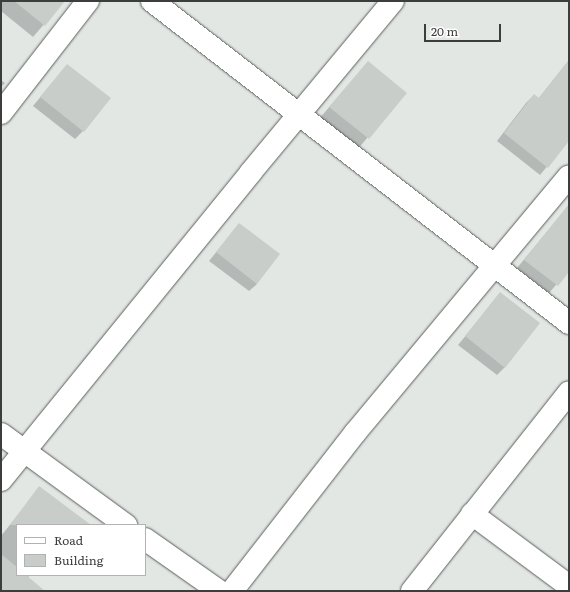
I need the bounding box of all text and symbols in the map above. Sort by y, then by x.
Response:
scale bar [426,16,503,42]
text: 20 m [431,22,458,40]
legend [16,524,146,576]
text: Road [54,531,83,549]
text: Building [54,551,103,569]

